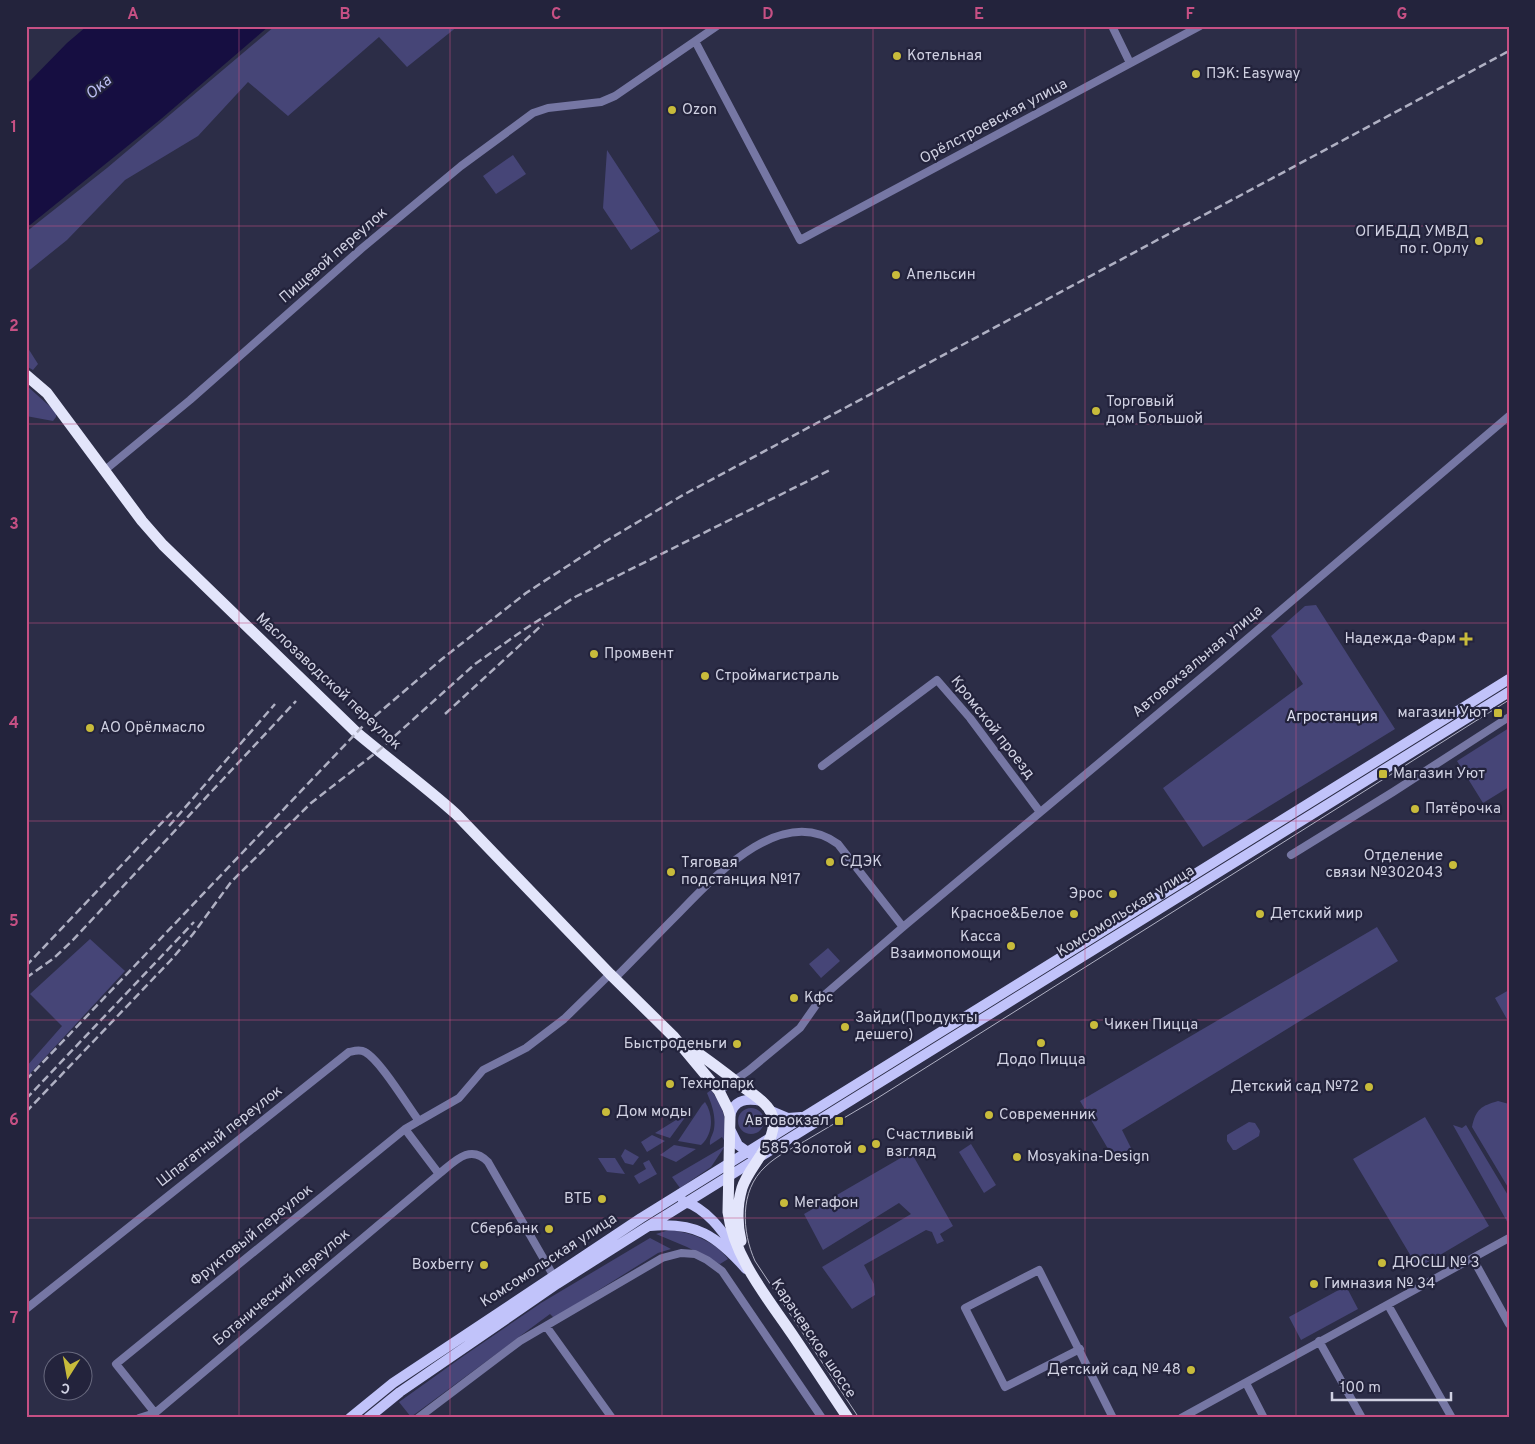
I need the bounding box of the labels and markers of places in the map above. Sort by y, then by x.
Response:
place label: Котельная [907,47,982,66]
marker: Котельная [891,50,903,62]
place label: ПЭК: Easyway [1206,65,1301,84]
marker: ПЭК: Easyway [1190,68,1202,80]
place label: Ozon [682,101,717,120]
marker: Ozon [666,104,678,116]
place label: ОГИБДД УМВД по г. Орлу [1355,223,1469,259]
marker: ОГИБДД УМВД по г. Орлу [1473,235,1485,247]
place label: Апельсин [906,266,976,285]
marker: Апельсин [890,269,902,281]
place label: Торговый дом Большой [1106,393,1203,429]
marker: Торговый дом Большой [1090,405,1102,417]
place label: Надежда-Фарм [1345,630,1456,649]
marker: Надежда-Фарм [1460,633,1472,645]
place label: Промвент [604,645,674,664]
marker: Промвент [588,648,600,660]
place label: Строймагистраль [715,667,839,686]
marker: Строймагистраль [699,670,711,682]
place label: магазин Уют [1397,704,1488,723]
marker: магазин Уют [1492,707,1504,719]
place label: АО Орёлмасло [100,719,205,738]
marker: АО Орёлмасло [84,722,96,734]
place label: Магазин Уют [1393,765,1485,784]
marker: Магазин Уют [1377,768,1389,780]
place label: Пятёрочка [1425,800,1501,819]
marker: Пятёрочка [1409,803,1421,815]
place label: Отделение связи №302043 [1325,847,1443,883]
place label: СДЭК [840,853,882,872]
place label: Тяговая подстанция №17 [681,854,801,890]
marker: СДЭК [824,856,836,868]
marker: Отделение связи №302043 [1447,859,1459,871]
marker: Тяговая подстанция №17 [665,866,677,878]
place label: Эрос [1069,885,1103,904]
marker: Эрос [1107,888,1119,900]
place label: Красное&Белое [950,905,1064,924]
place label: Детский мир [1270,905,1363,924]
marker: Красное&Белое [1068,908,1080,920]
marker: Детский мир [1254,908,1266,920]
place label: Касса Взаимопомощи [890,928,1001,964]
marker: Касса Взаимопомощи [1005,940,1017,952]
place label: Кфс [804,989,834,1008]
marker: Кфс [788,992,800,1004]
place label: Зайди(Продукты дешего) [855,1009,978,1045]
place label: Чикен Пицца [1104,1016,1198,1035]
marker: Чикен Пицца [1088,1019,1100,1031]
marker: Зайди(Продукты дешего) [839,1021,851,1033]
place label: Быстроденьги [624,1035,727,1054]
marker: Додо Пицца [1035,1037,1047,1049]
marker: Быстроденьги [731,1038,743,1050]
place label: Додо Пицца [996,1051,1086,1070]
place label: Технопарк [680,1075,755,1094]
marker: Технопарк [664,1078,676,1090]
place label: Детский сад №72 [1230,1078,1359,1097]
marker: Детский сад №72 [1363,1081,1375,1093]
place label: Дом моды [616,1103,691,1122]
marker: Дом моды [600,1106,612,1118]
place label: Современник [999,1106,1096,1125]
marker: Современник [983,1109,995,1121]
place label: Автовокзал [744,1112,829,1131]
marker: Автовокзал [833,1115,845,1127]
place label: Счастливый взгляд [886,1126,974,1162]
marker: Счастливый взгляд [870,1138,882,1150]
place label: 585 Золотой [761,1140,852,1159]
marker: 585 Золотой [856,1143,868,1155]
place label: Mosyakina-Design [1027,1148,1149,1167]
marker: Mosyakina-Design [1011,1151,1023,1163]
place label: ВТБ [564,1190,592,1209]
marker: ВТБ [596,1193,608,1205]
place label: Мегафон [794,1194,858,1213]
marker: Мегафон [778,1197,790,1209]
place label: Сбербанк [470,1220,539,1239]
marker: Сбербанк [543,1223,555,1235]
place label: ДЮСШ № 3 [1392,1254,1479,1273]
place label: Boxberry [412,1256,474,1275]
marker: ДЮСШ № 3 [1376,1257,1388,1269]
marker: Boxberry [478,1259,490,1271]
place label: Гимназия № 34 [1324,1275,1435,1294]
marker: Гимназия № 34 [1308,1278,1320,1290]
place label: Детский сад № 48 [1047,1361,1181,1380]
marker: Детский сад № 48 [1185,1364,1197,1376]

